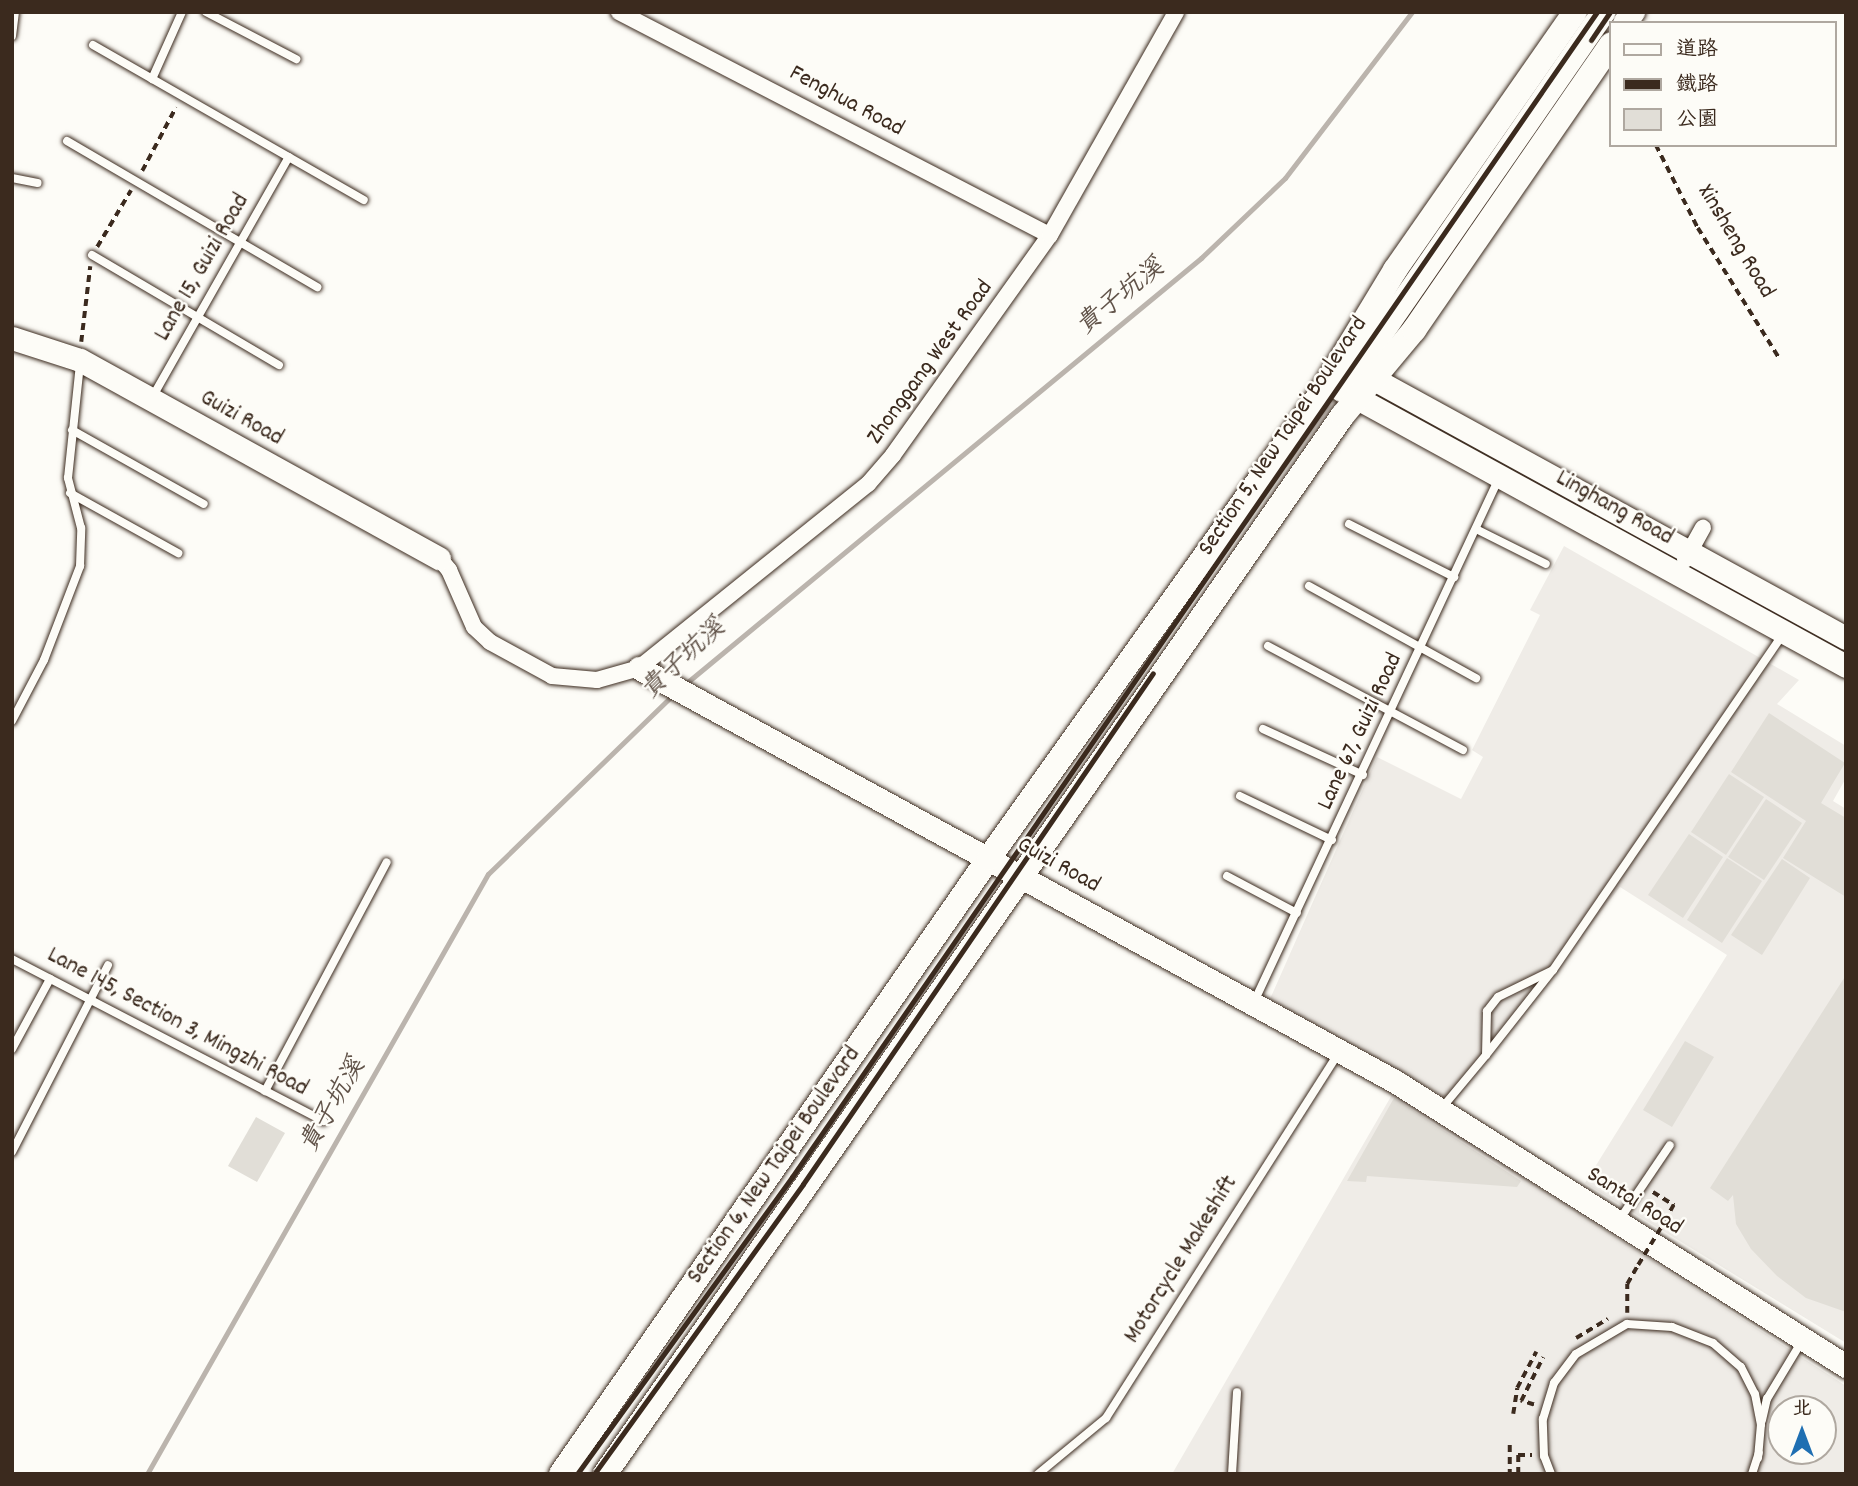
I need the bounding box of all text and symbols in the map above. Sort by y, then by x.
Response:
legend [1610,21,1837,147]
text: 道路 [1676,36,1718,66]
street label: Fenghua Road [784,60,908,144]
text: 鐵路 [1676,71,1718,101]
text: 公園 [1676,106,1718,136]
street label: Xinsheng Road [1690,180,1780,304]
street label: Lane 15, Guizi Road [149,189,257,347]
water label: 貴子坑溪 [1071,253,1171,343]
street label: Zhonggang West Road [862,275,1000,451]
street label: Section 5, New Taipei Boulevard [1193,312,1375,562]
street label: Guizi Road [194,384,288,454]
street label: Linghang Road [1550,465,1678,553]
water label: 貴子坑溪 [635,613,733,707]
street label: Lane 67, Guizi Road [1312,649,1410,815]
street label: Guizi Road [1011,831,1105,901]
street label: Lane 145, Section 3, Mingzhi Road [42,942,312,1104]
street label: Section 6, New Taipei Boulevard [682,1042,868,1290]
water label: 貴子坑溪 [294,1053,374,1159]
street label: Santai Road [1581,1161,1687,1243]
street label: Motorcycle Makeshift [1119,1171,1245,1349]
north arrow [1767,1395,1837,1465]
text: 北 [1792,1397,1812,1424]

